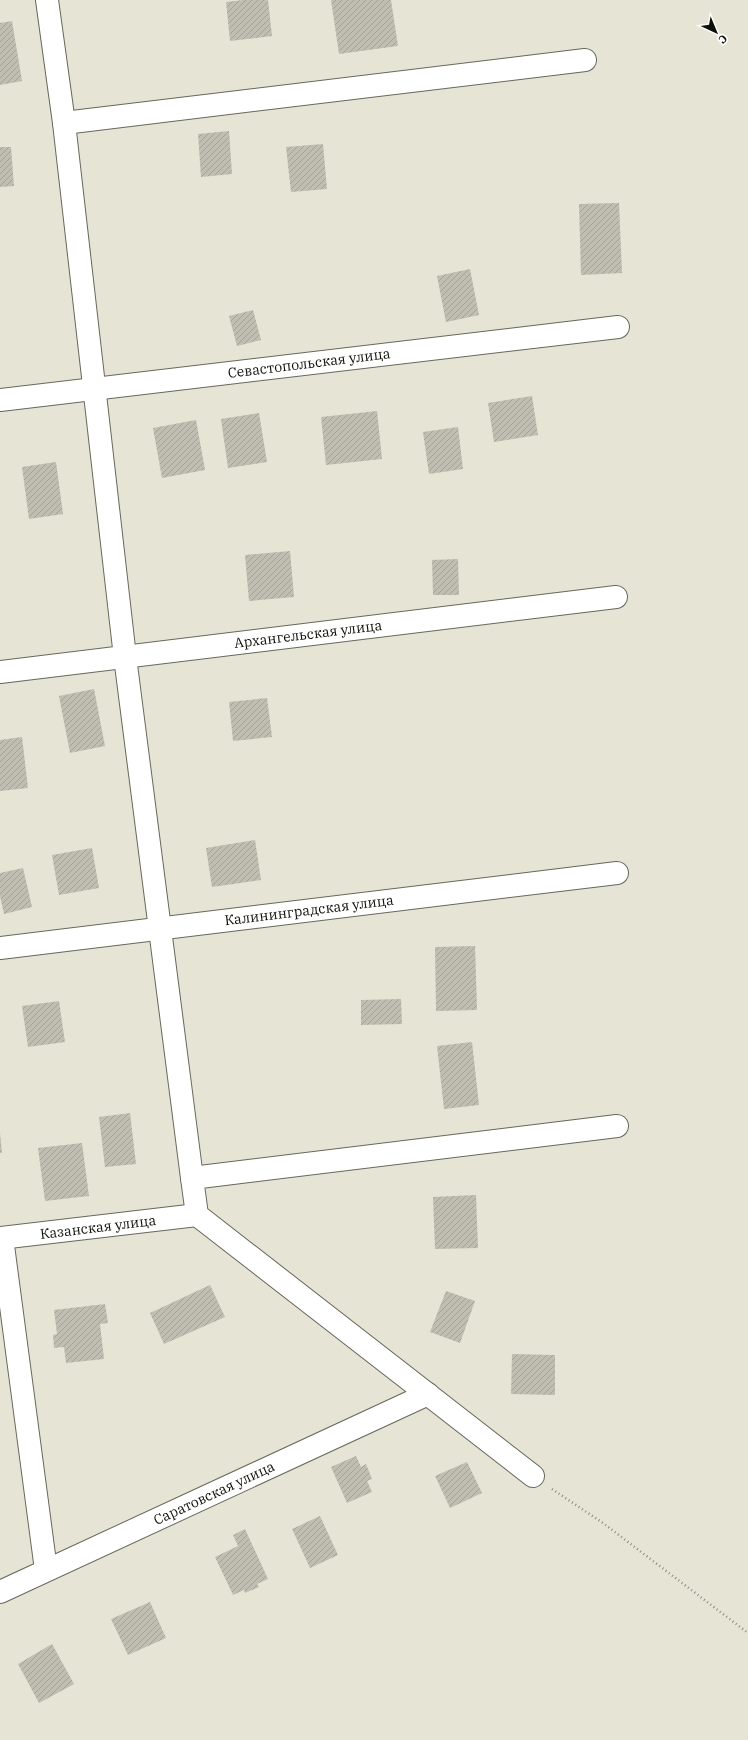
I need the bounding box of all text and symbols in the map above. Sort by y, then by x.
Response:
north arrow [696,12,736,52]
text: С [715,32,730,47]
street label: Севастопольская улица [227,344,392,382]
street label: Архангельская улица [233,616,383,652]
street label: Калининградская улица [223,891,395,929]
street label: Казанская улица [39,1211,157,1243]
street label: Саратовская улица [151,1457,278,1529]

